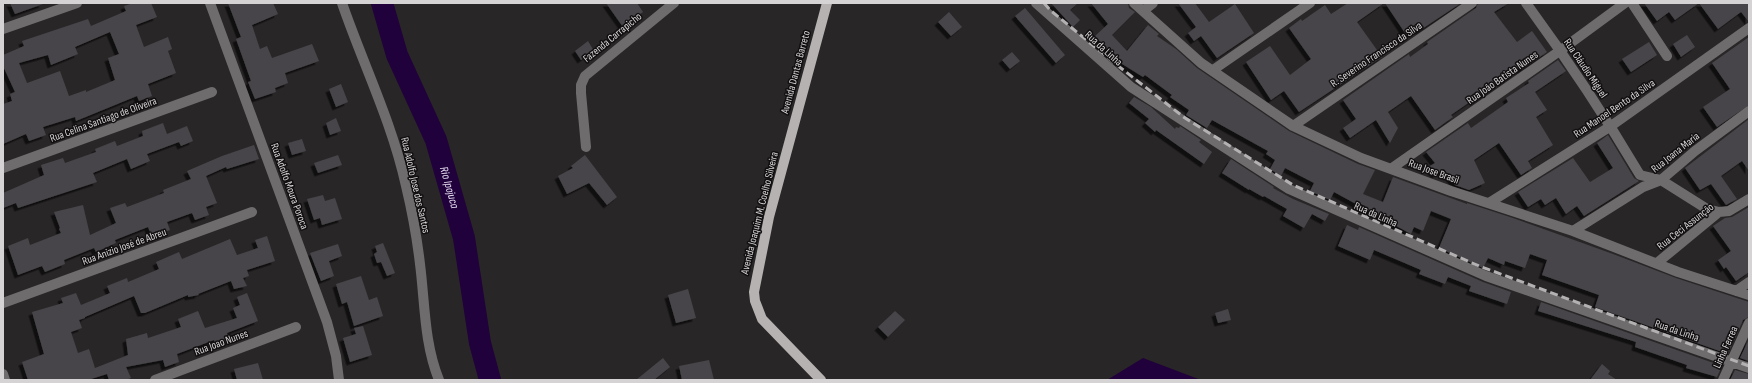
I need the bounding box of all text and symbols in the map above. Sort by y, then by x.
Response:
street label: Fazenda Carrapicho [580,9,645,65]
street label: R. Severino Francisco da Silva [1328,19,1425,90]
street label: Rua da Linha [1082,28,1125,69]
street label: Avenida Dantas Barreto [778,29,813,116]
street label: Rua Cláudio Miguel [1561,36,1610,100]
street label: Rua João Batista Nunes [1464,48,1541,107]
street label: Rua Manoel Bento da Silva [1571,76,1657,140]
street label: Rua Celina Santiago de Oliveira [48,94,158,145]
street label: Rua Joana Maria [1649,130,1702,175]
street label: Rua Adolfo Jose dos Santos [398,136,433,234]
street label: Rua Adolfo Moura Poroca [268,141,311,231]
street label: Avenida Joaquim M. Coelho Silveira [738,150,781,277]
street label: Rua Jose Brasil [1407,156,1461,187]
water label: Rio Ipojuca [436,165,462,211]
street label: Rua da Linha [1352,199,1399,230]
street label: Rua Ceci Assunção [1654,200,1717,253]
street label: Rua Anizio José de Abreu [80,225,168,268]
street label: Rua da Linha [1653,317,1701,344]
street label: Linha Ferrea [1710,324,1740,370]
street label: Rua Joao Nunes [192,327,250,358]

